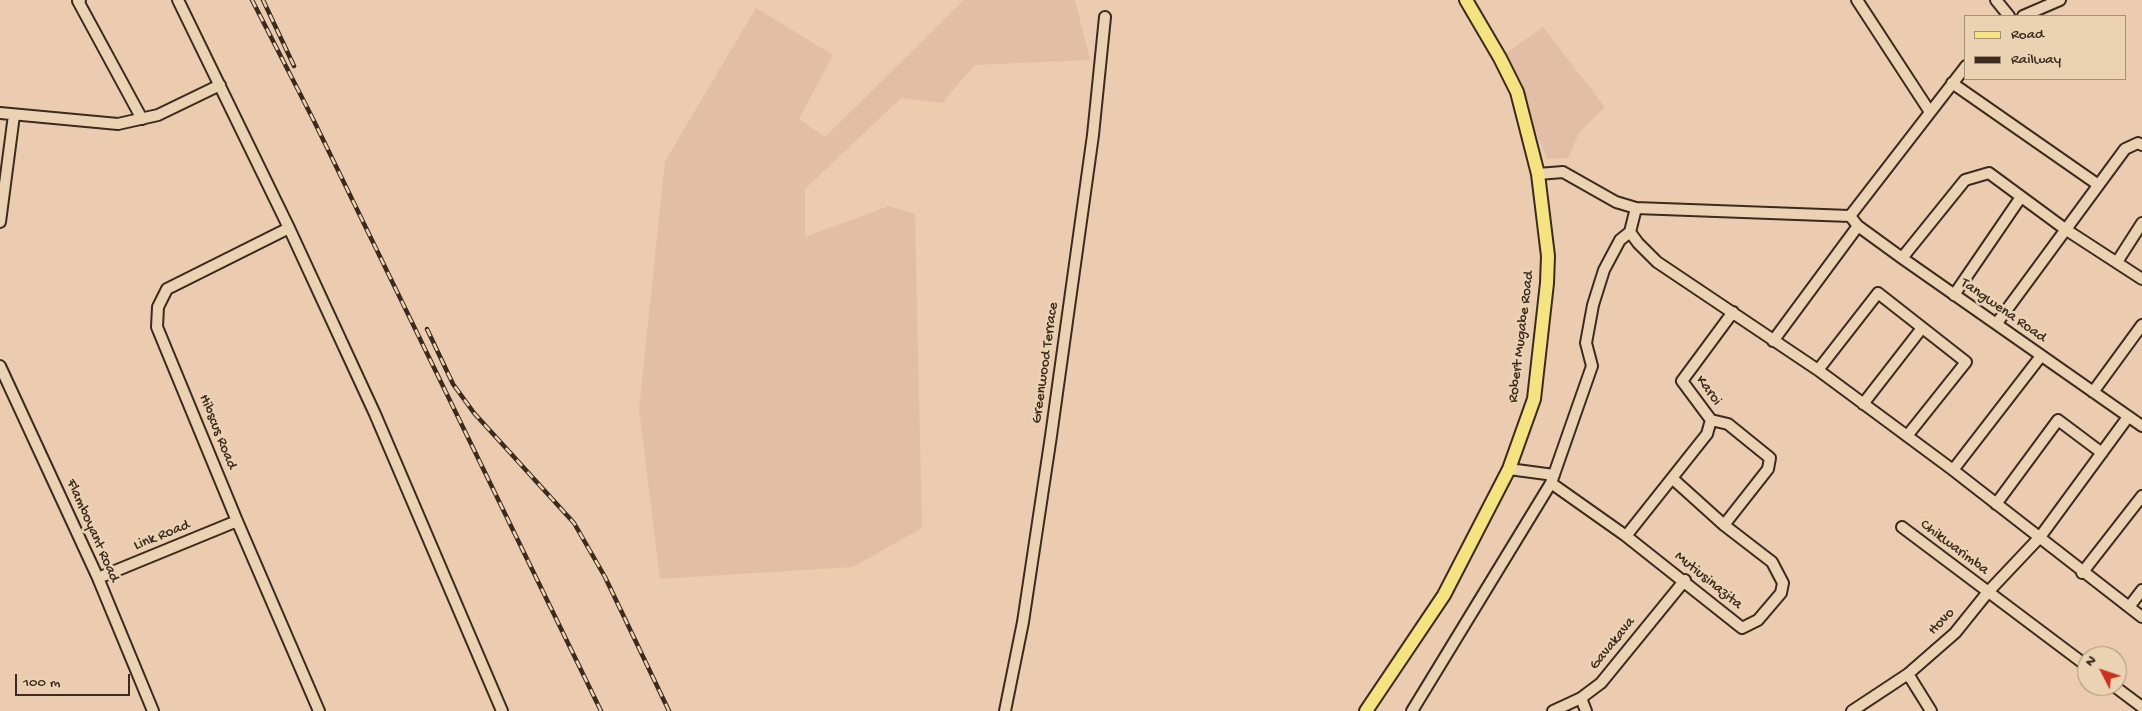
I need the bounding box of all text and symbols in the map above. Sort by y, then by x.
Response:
legend [1964,15,2127,80]
text: Road [2011,26,2044,44]
text: Railway [2011,51,2061,69]
street label: Robert Mugabe Road [1505,270,1539,404]
street label: Tangwena Road [1957,275,2049,347]
street label: Greenwood Terrace [1029,301,1063,425]
street label: Karoi [1691,372,1725,410]
street label: Hibscus Road [194,392,240,472]
street label: Flamboyant Road [61,477,123,585]
street label: Chikwarimba [1916,516,1992,580]
street label: Link Road [131,517,193,555]
street label: Mutiusinazita [1670,548,1746,614]
street label: Hovo [1925,605,1959,639]
street label: Gavakava [1586,614,1640,674]
north arrow [2077,646,2127,696]
text: N [2082,652,2100,671]
scale bar [18,664,132,696]
text: 100 m [23,674,60,692]

